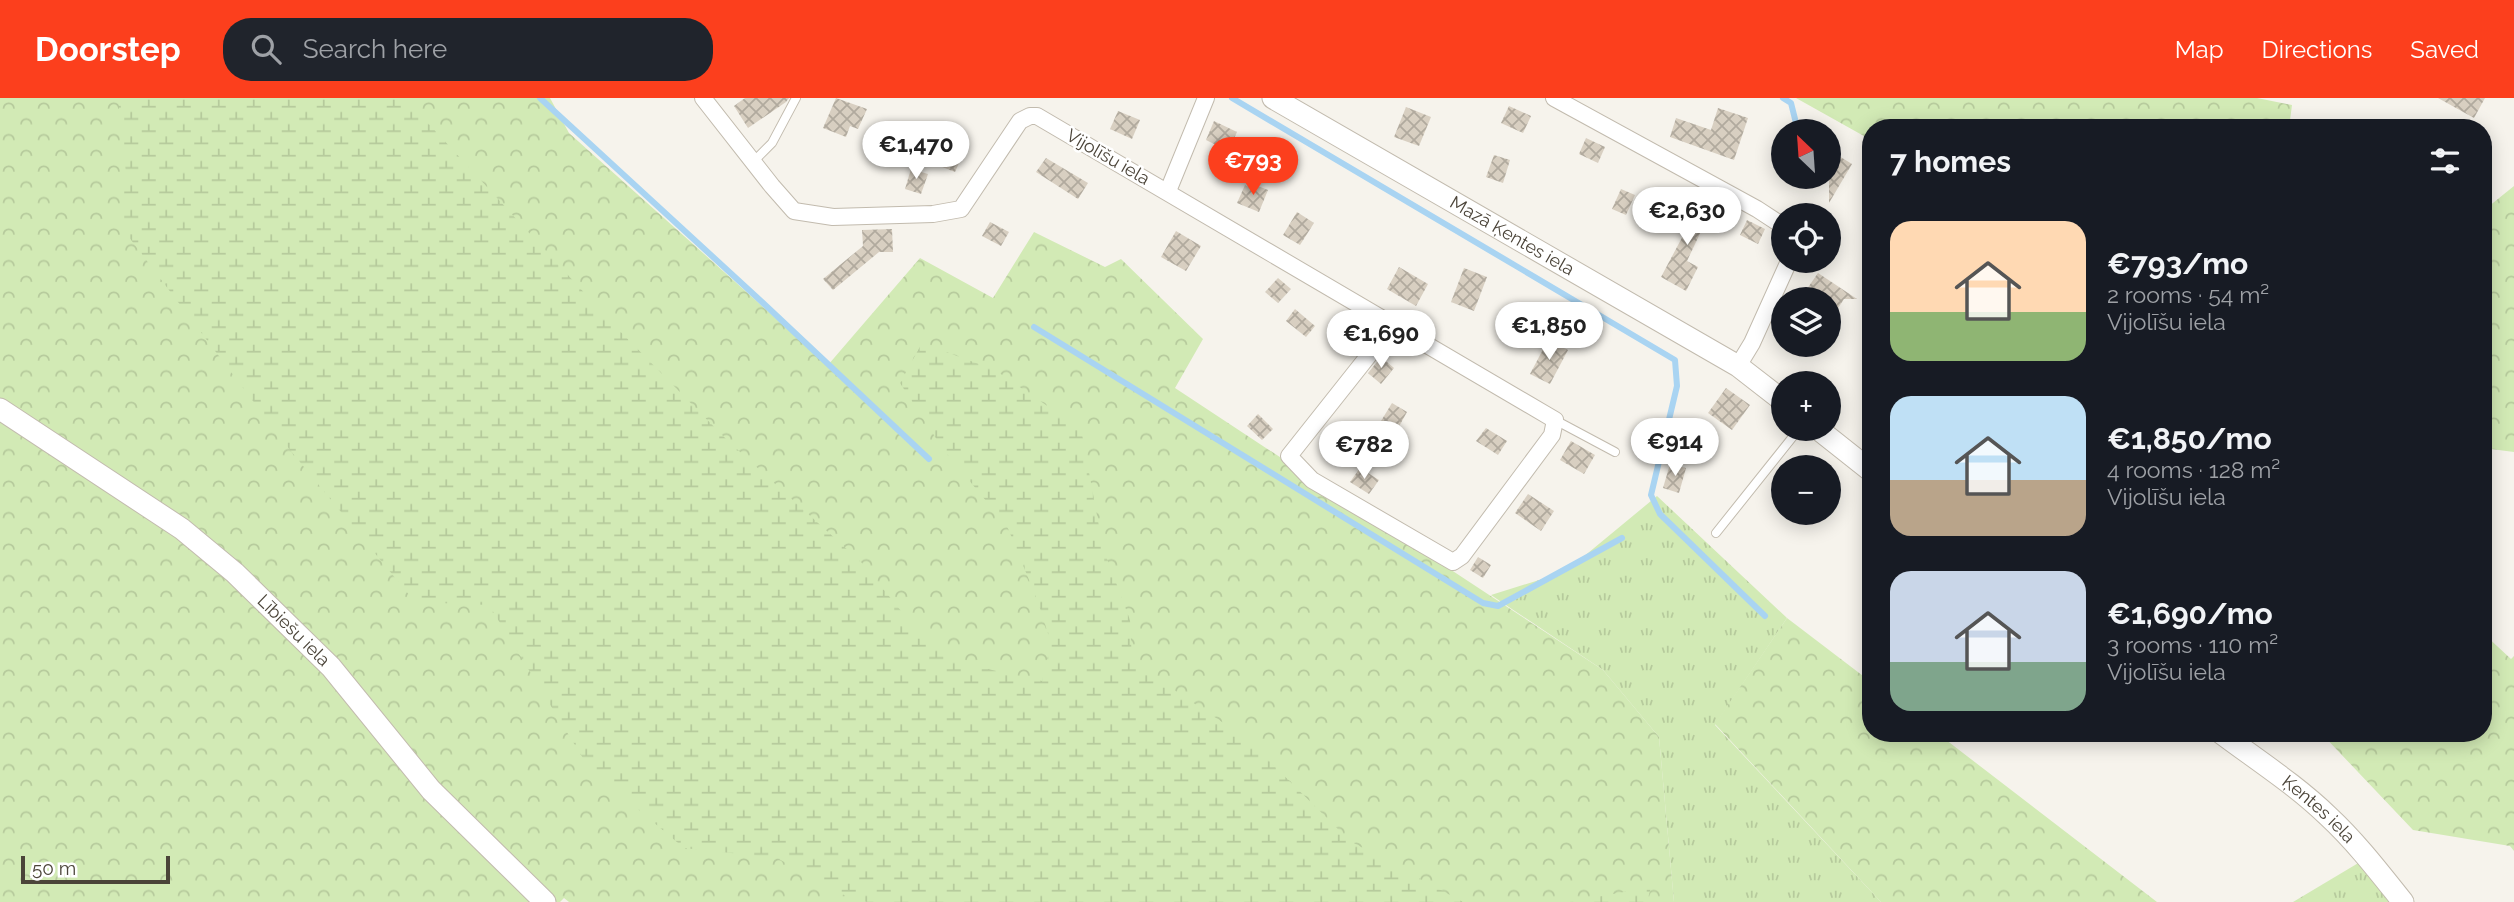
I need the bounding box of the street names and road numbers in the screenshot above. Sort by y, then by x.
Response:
street label: Vijolīšu iela [1063,124,1154,189]
street label: Mazā Ķentes iela [1447,191,1578,279]
street label: Lībiešu iela [253,590,335,670]
street label: Ķentes iela [2278,771,2360,847]

